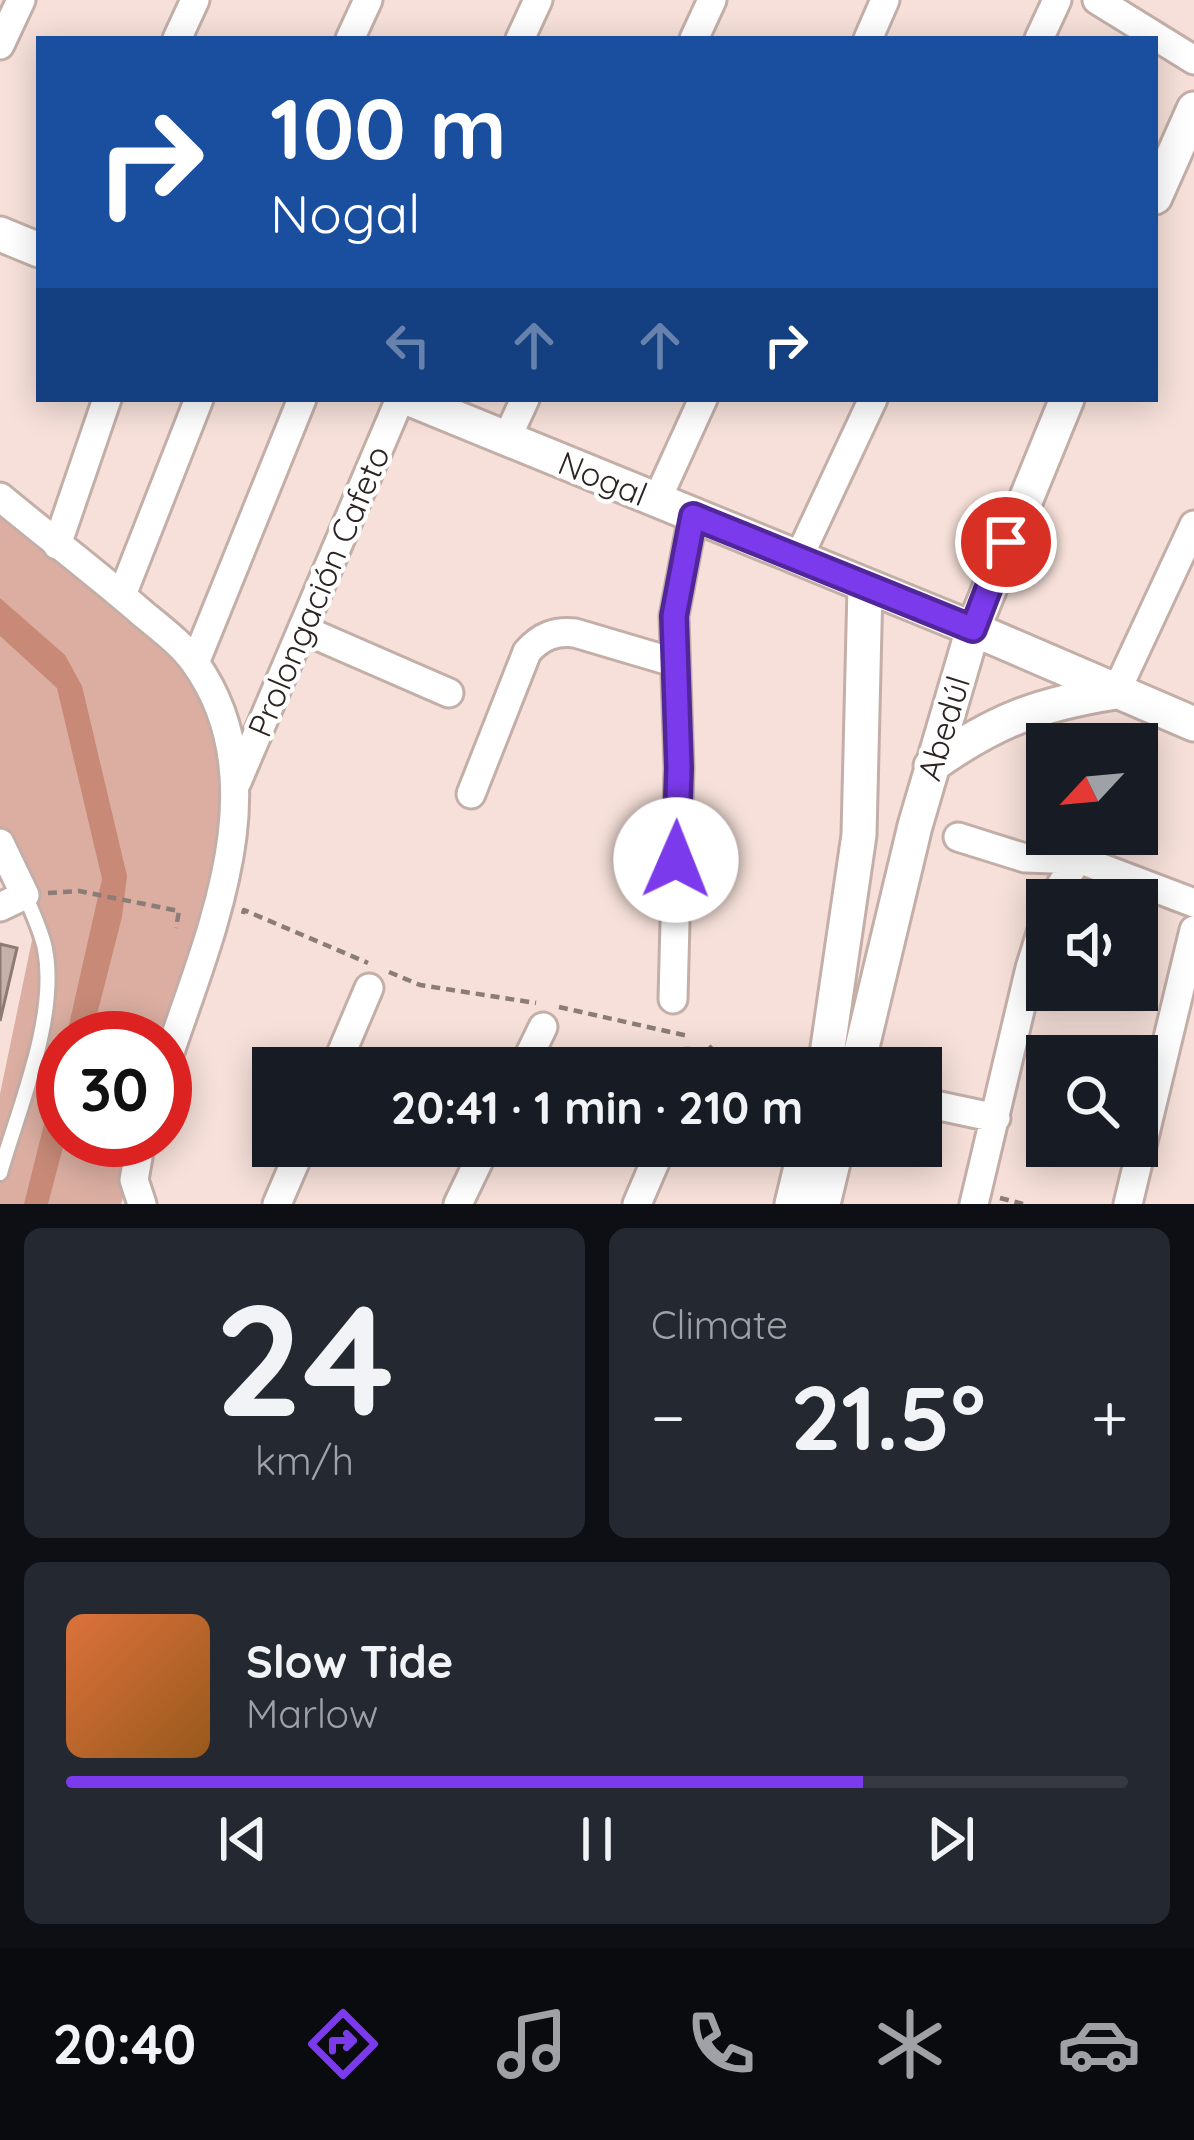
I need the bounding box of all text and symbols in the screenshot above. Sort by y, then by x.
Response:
text: 100 m [270,75,507,180]
icon: right [72,84,228,240]
text: Nogal [270,179,421,247]
icon: left [375,312,441,378]
icon: ahead [501,312,567,378]
icon: ahead [627,312,693,378]
icon: right [753,312,819,378]
street label: Prolongación Cafeto [238,439,398,743]
street label: Nogal [553,442,653,514]
pin [955,491,1057,593]
icon: arrive [973,509,1039,575]
street label: Abedúl [908,671,978,785]
north arrow [1026,723,1158,855]
map controls [1026,723,1158,1167]
position arrow [613,797,739,923]
button: sound [1026,879,1158,1011]
speed limit sign: 30 [36,1011,192,1167]
button: search [1026,1035,1158,1167]
text: 20:41 · 1 min · 210 m [391,1079,803,1135]
text: 24 [214,1260,395,1455]
text: Climate [651,1300,788,1349]
text: 21.5° [790,1360,986,1473]
text: − [651,1375,685,1458]
text: + [1091,1375,1128,1458]
text: km/h [255,1436,354,1485]
text: Slow Tide [246,1633,453,1689]
text: Marlow [246,1689,378,1738]
icon: previous [210,1806,276,1872]
icon: pause [564,1806,630,1872]
icon: next [918,1806,984,1872]
icon: directions [301,2002,385,2086]
icon: music [490,2002,574,2086]
icon: phone [679,2002,763,2086]
icon: climate [868,2002,952,2086]
icon: car [1057,2002,1141,2086]
text: 20:40 [53,2010,196,2078]

